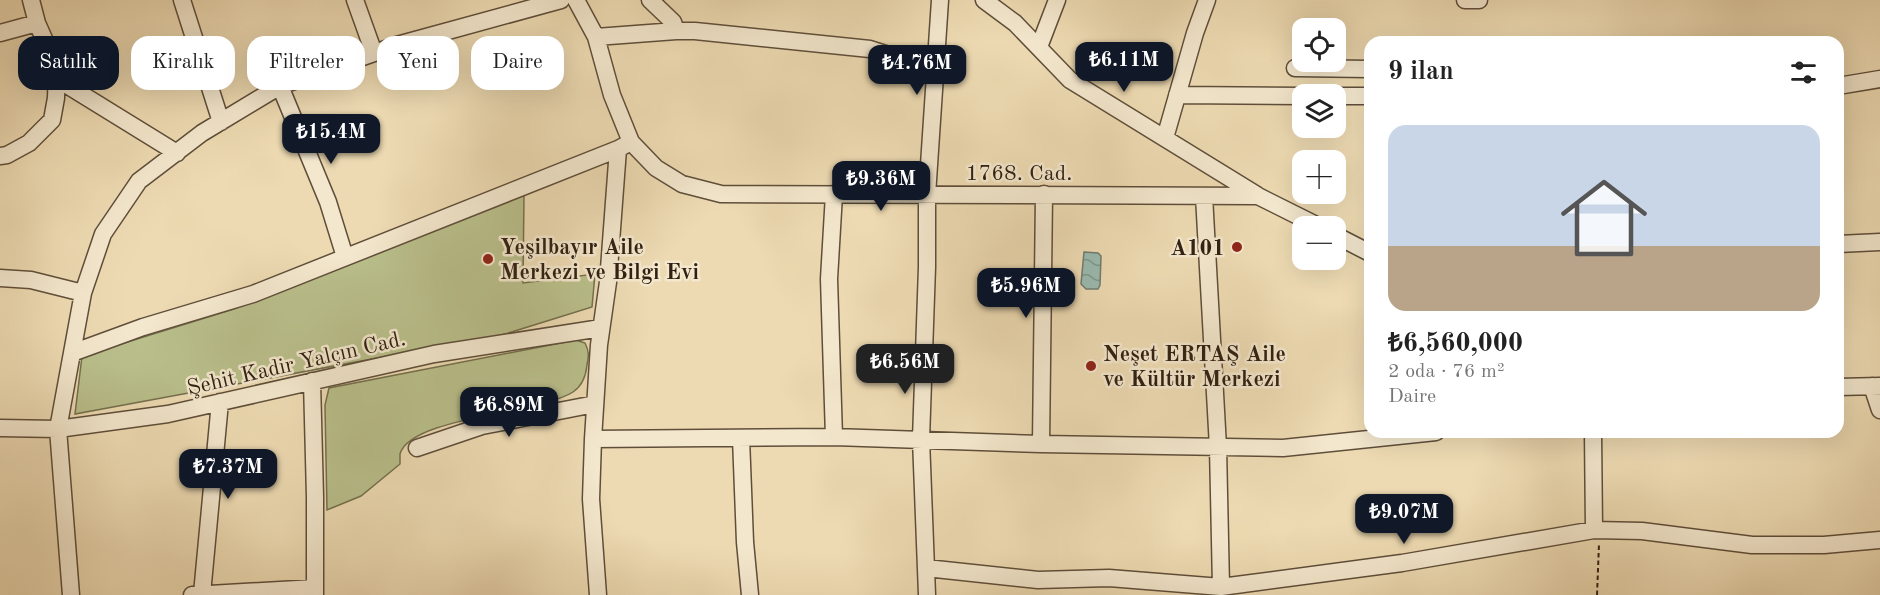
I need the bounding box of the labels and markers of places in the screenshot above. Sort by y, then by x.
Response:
pin: ₺6.11M [1075,42,1173,93]
pin: ₺4.76M [868,45,966,96]
pin: ₺15.4M [282,114,380,165]
pin: ₺9.36M [832,161,930,212]
place label: Yeşilbayır Aile Merkezi ve Bilgi Evi [500,237,699,284]
place label: A101 [1170,238,1225,260]
marker: A101 [1230,240,1244,254]
marker: Yeşilbayır Aile Merkezi ve Bilgi Evi [481,252,495,266]
pin: ₺5.96M [977,268,1075,319]
pin: ₺6.56M [856,344,954,395]
place label: Neşet ERTAŞ Aile ve Kültür Merkezi [1103,344,1286,391]
marker: Neşet ERTAŞ Aile ve Kültür Merkezi [1084,359,1098,373]
pin: ₺6.89M [460,387,558,438]
pin: ₺7.37M [179,449,277,500]
pin: ₺9.07M [1355,494,1453,545]

